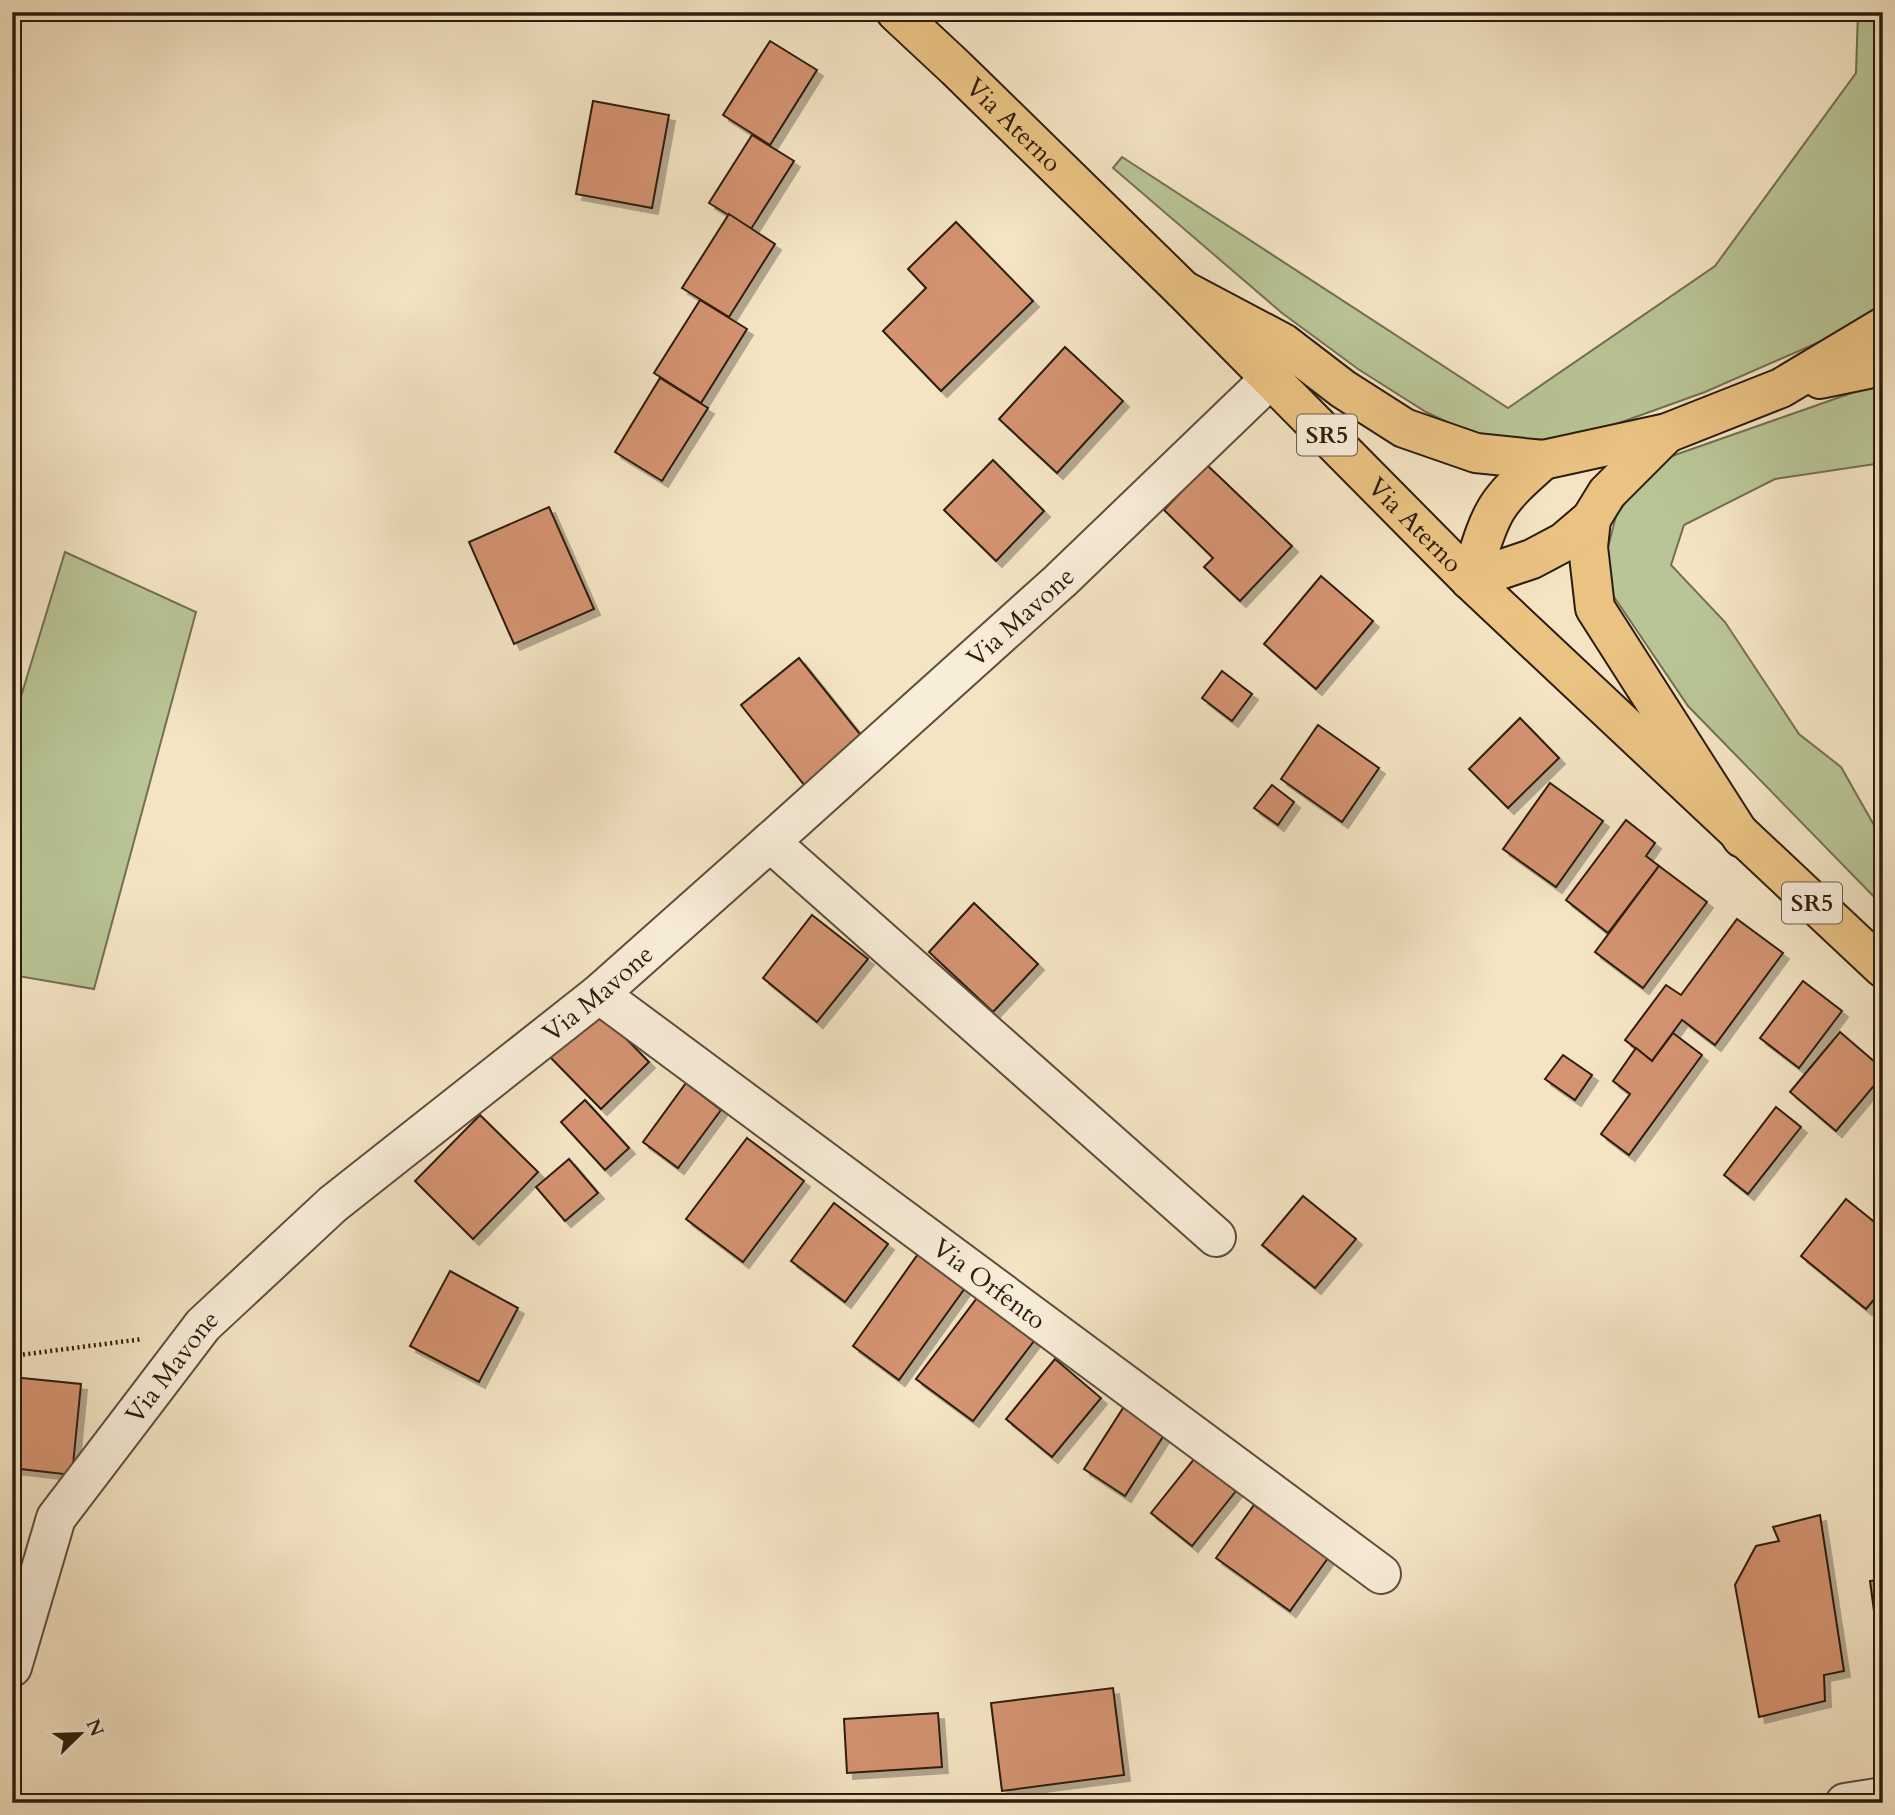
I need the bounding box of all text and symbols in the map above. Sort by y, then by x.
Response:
street label: Via Aterno [958,70,1070,180]
road number: SR5 [1297,414,1357,456]
street label: Via Aterno [1360,469,1471,580]
street label: Via Mavone [959,559,1082,675]
road number: SR5 [1782,882,1842,923]
street label: Via Mavone [535,937,660,1050]
street label: Via Orfento [925,1230,1053,1337]
street label: Via Mavone [117,1302,226,1430]
north arrow [46,1700,116,1770]
text: N [80,1715,110,1741]

